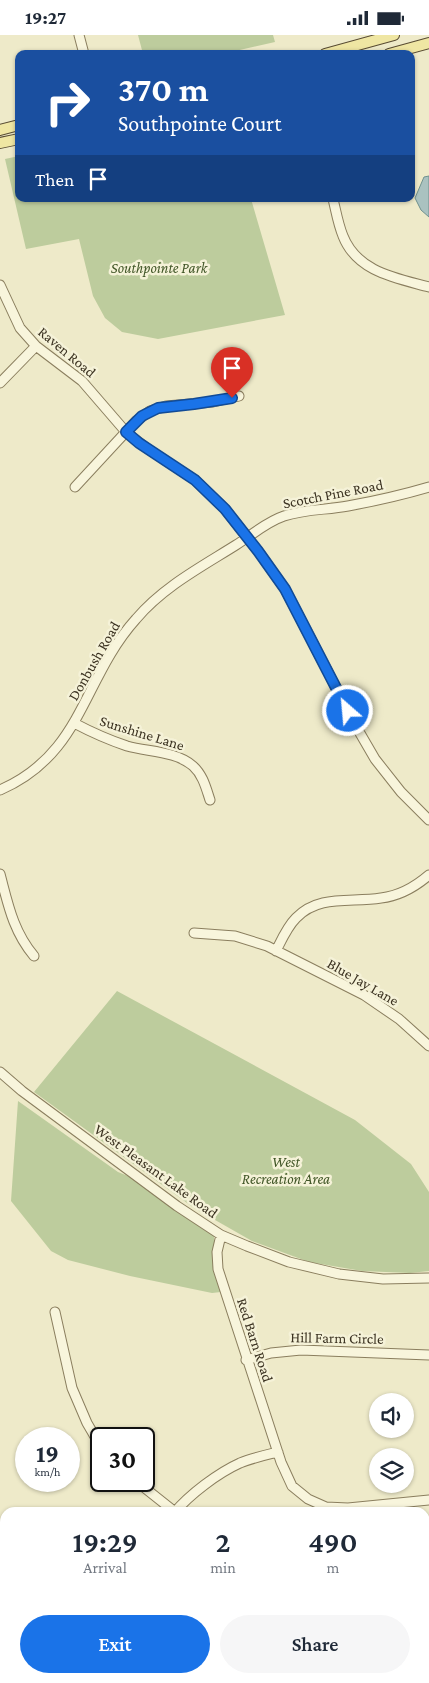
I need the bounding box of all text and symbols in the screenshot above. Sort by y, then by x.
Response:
text: 19:27 [25,7,66,28]
icon: right [35,70,100,135]
text: 370 m [118,70,209,109]
text: Southpointe Court [118,111,281,136]
icon: arrive [84,165,112,193]
text: Then [35,169,74,190]
park label: Southpointe Park [111,260,209,277]
street label: Raven Road [35,323,99,381]
pin [211,347,253,398]
icon: arrive [218,354,246,382]
street label: Scotch Pine Road [281,476,385,512]
street label: Donbush Road [65,619,123,703]
position arrow [321,684,373,736]
street label: Sunshine Lane [98,713,187,754]
street label: Blue Jay Lane [324,955,402,1010]
street label: West Pleasant Lake Road [91,1121,221,1221]
park label: West Recreation Area [242,1154,330,1187]
street label: Red Barn Road [234,1296,276,1384]
street label: Hill Farm Circle [290,1329,384,1347]
map controls [369,1393,414,1493]
button: sound [369,1393,414,1438]
speed limit sign: 30 [90,1427,155,1492]
text: 19 [36,1440,59,1467]
button: layers [369,1448,414,1493]
text: km/h [35,1465,60,1479]
text: 19:29 [72,1525,138,1558]
text: 2 [216,1525,230,1558]
text: 490 [308,1525,358,1558]
text: Arrival [83,1559,127,1576]
text: min [210,1559,236,1576]
text: m [326,1559,339,1576]
button: Exit [20,1615,210,1673]
button: Share [220,1615,410,1673]

